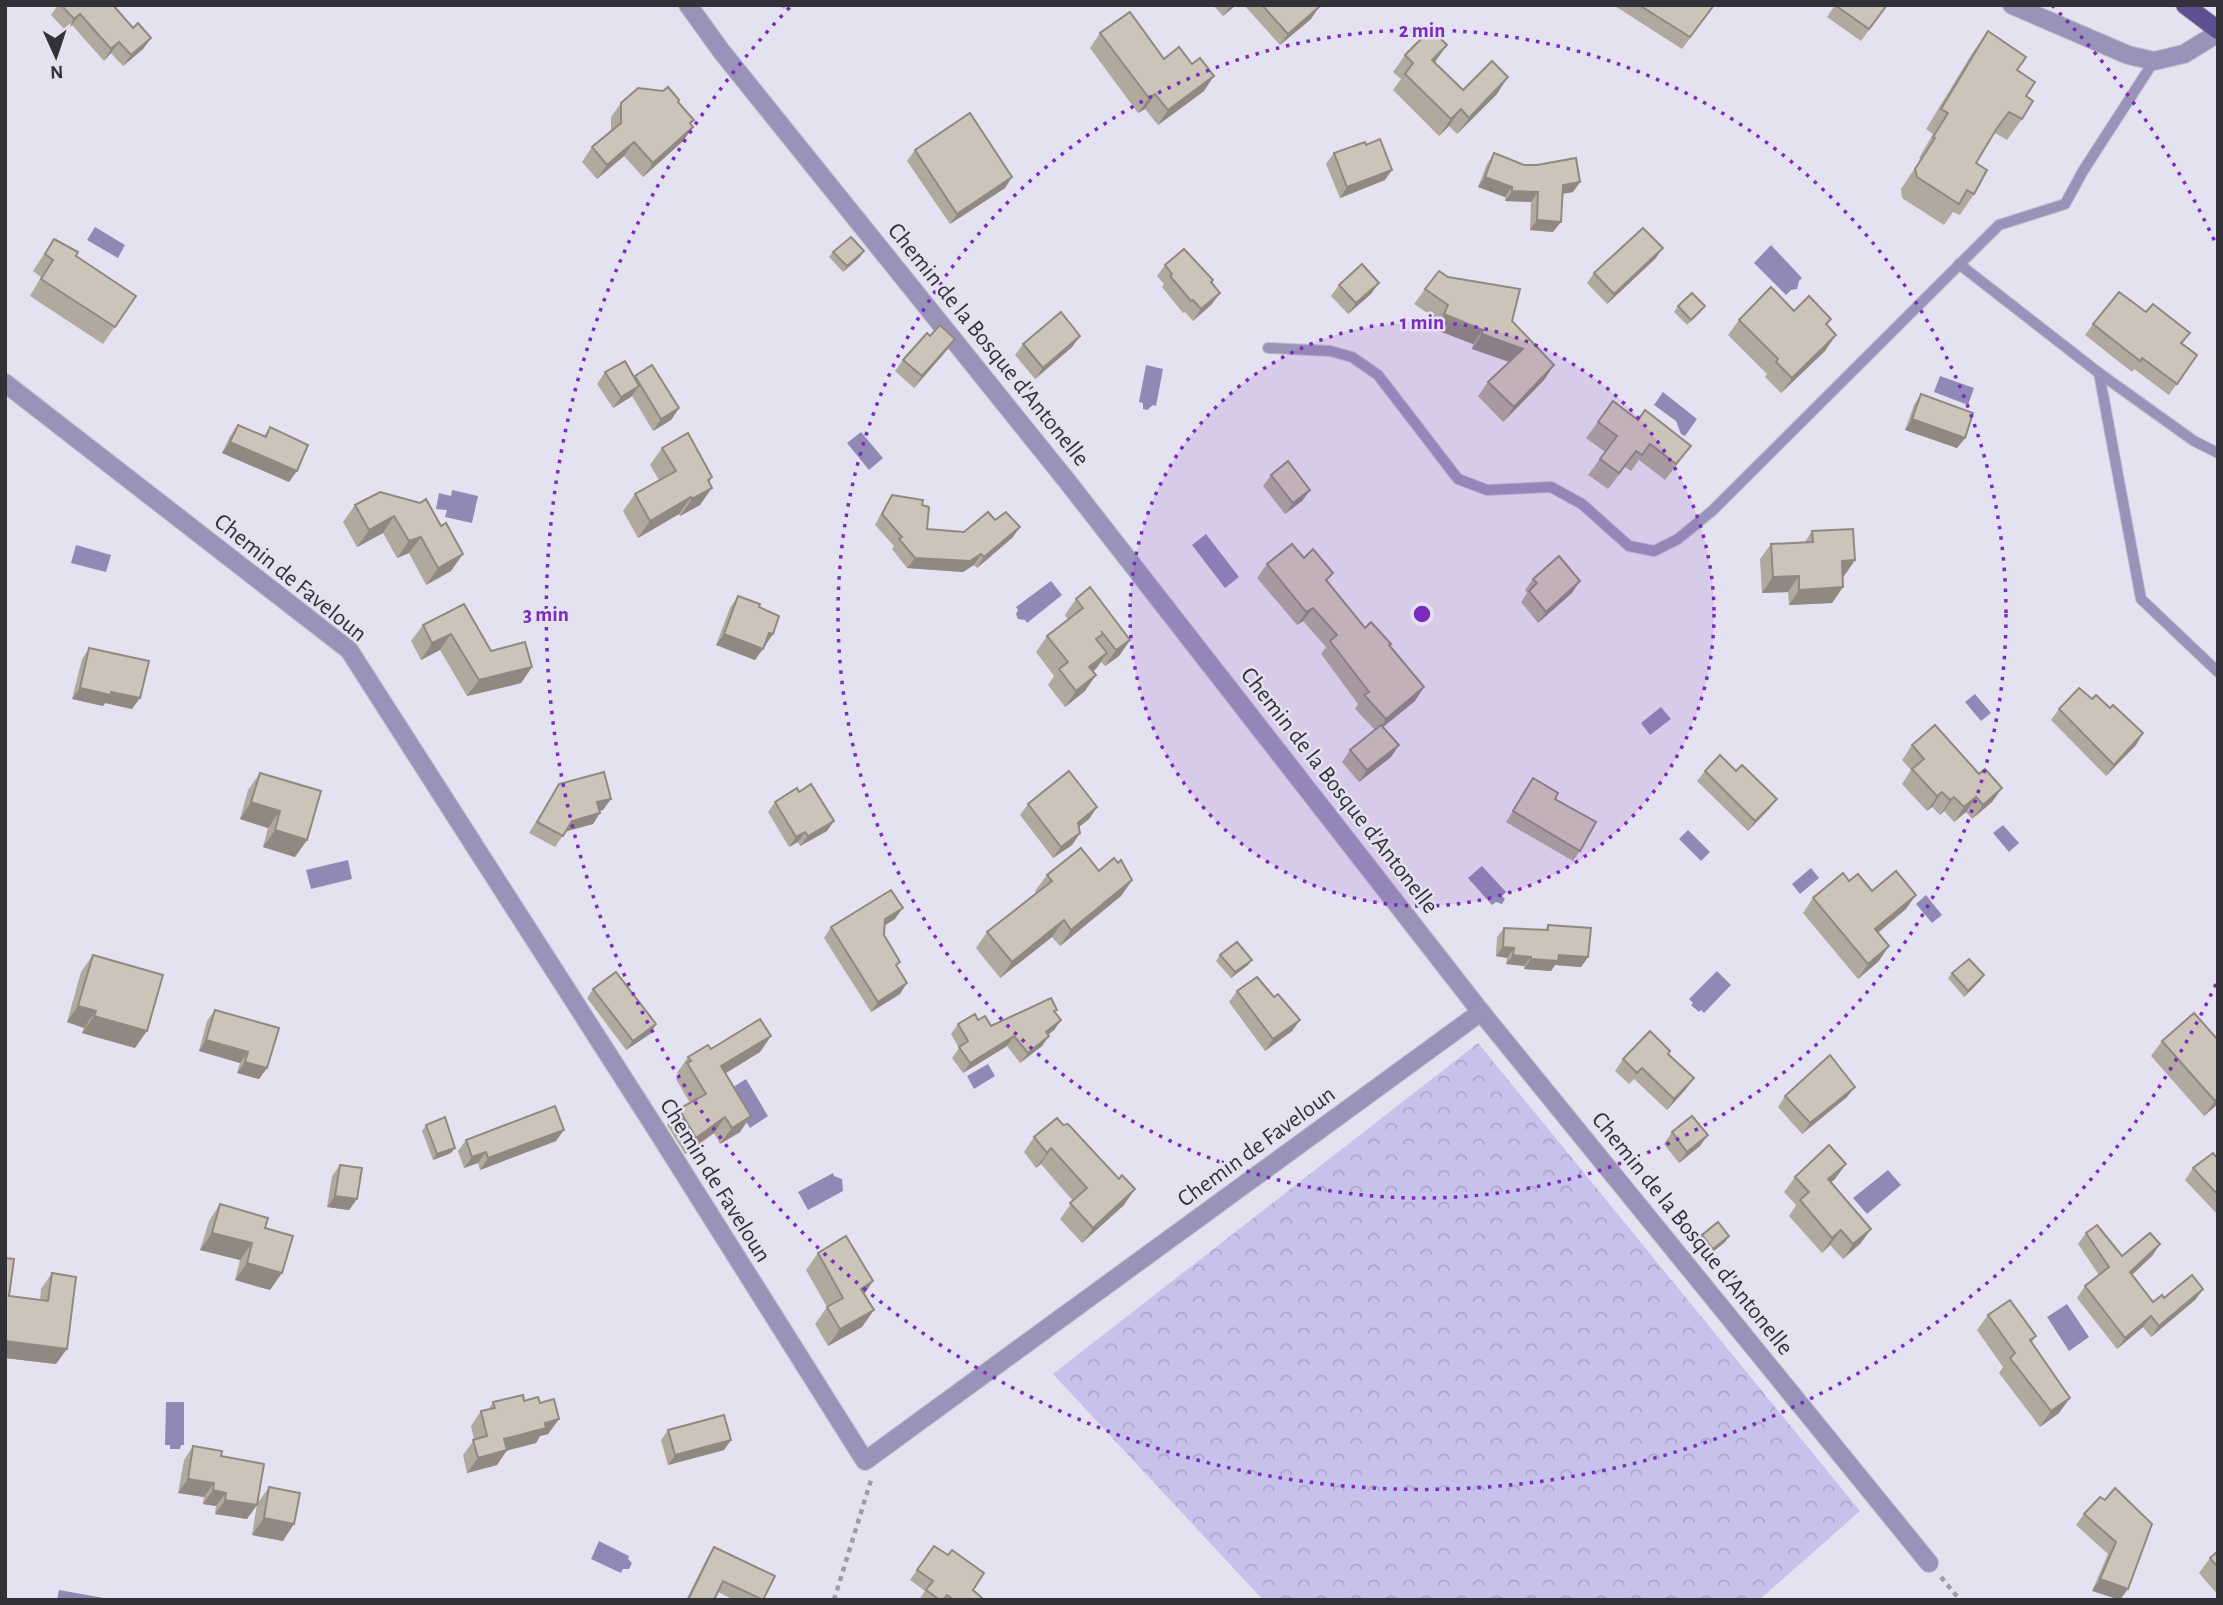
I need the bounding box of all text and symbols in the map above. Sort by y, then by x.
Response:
text: 2 min [1399,20,1445,41]
north arrow [21,21,91,91]
text: N [50,62,64,81]
street label: Chemin de la Bosque d'Antonelle [883,219,1093,471]
text: 1 min [1400,312,1444,333]
street label: Chemin de Faveloun [210,509,371,646]
centre of rings [1410,602,1434,626]
text: 3 min [523,604,569,625]
street label: Chemin de la Bosque d'Antonelle [1236,663,1443,918]
street label: Chemin de Faveloun [1173,1082,1340,1212]
street label: Chemin de Faveloun [655,1094,775,1267]
street label: Chemin de la Bosque d'Antonelle [1587,1108,1797,1360]

